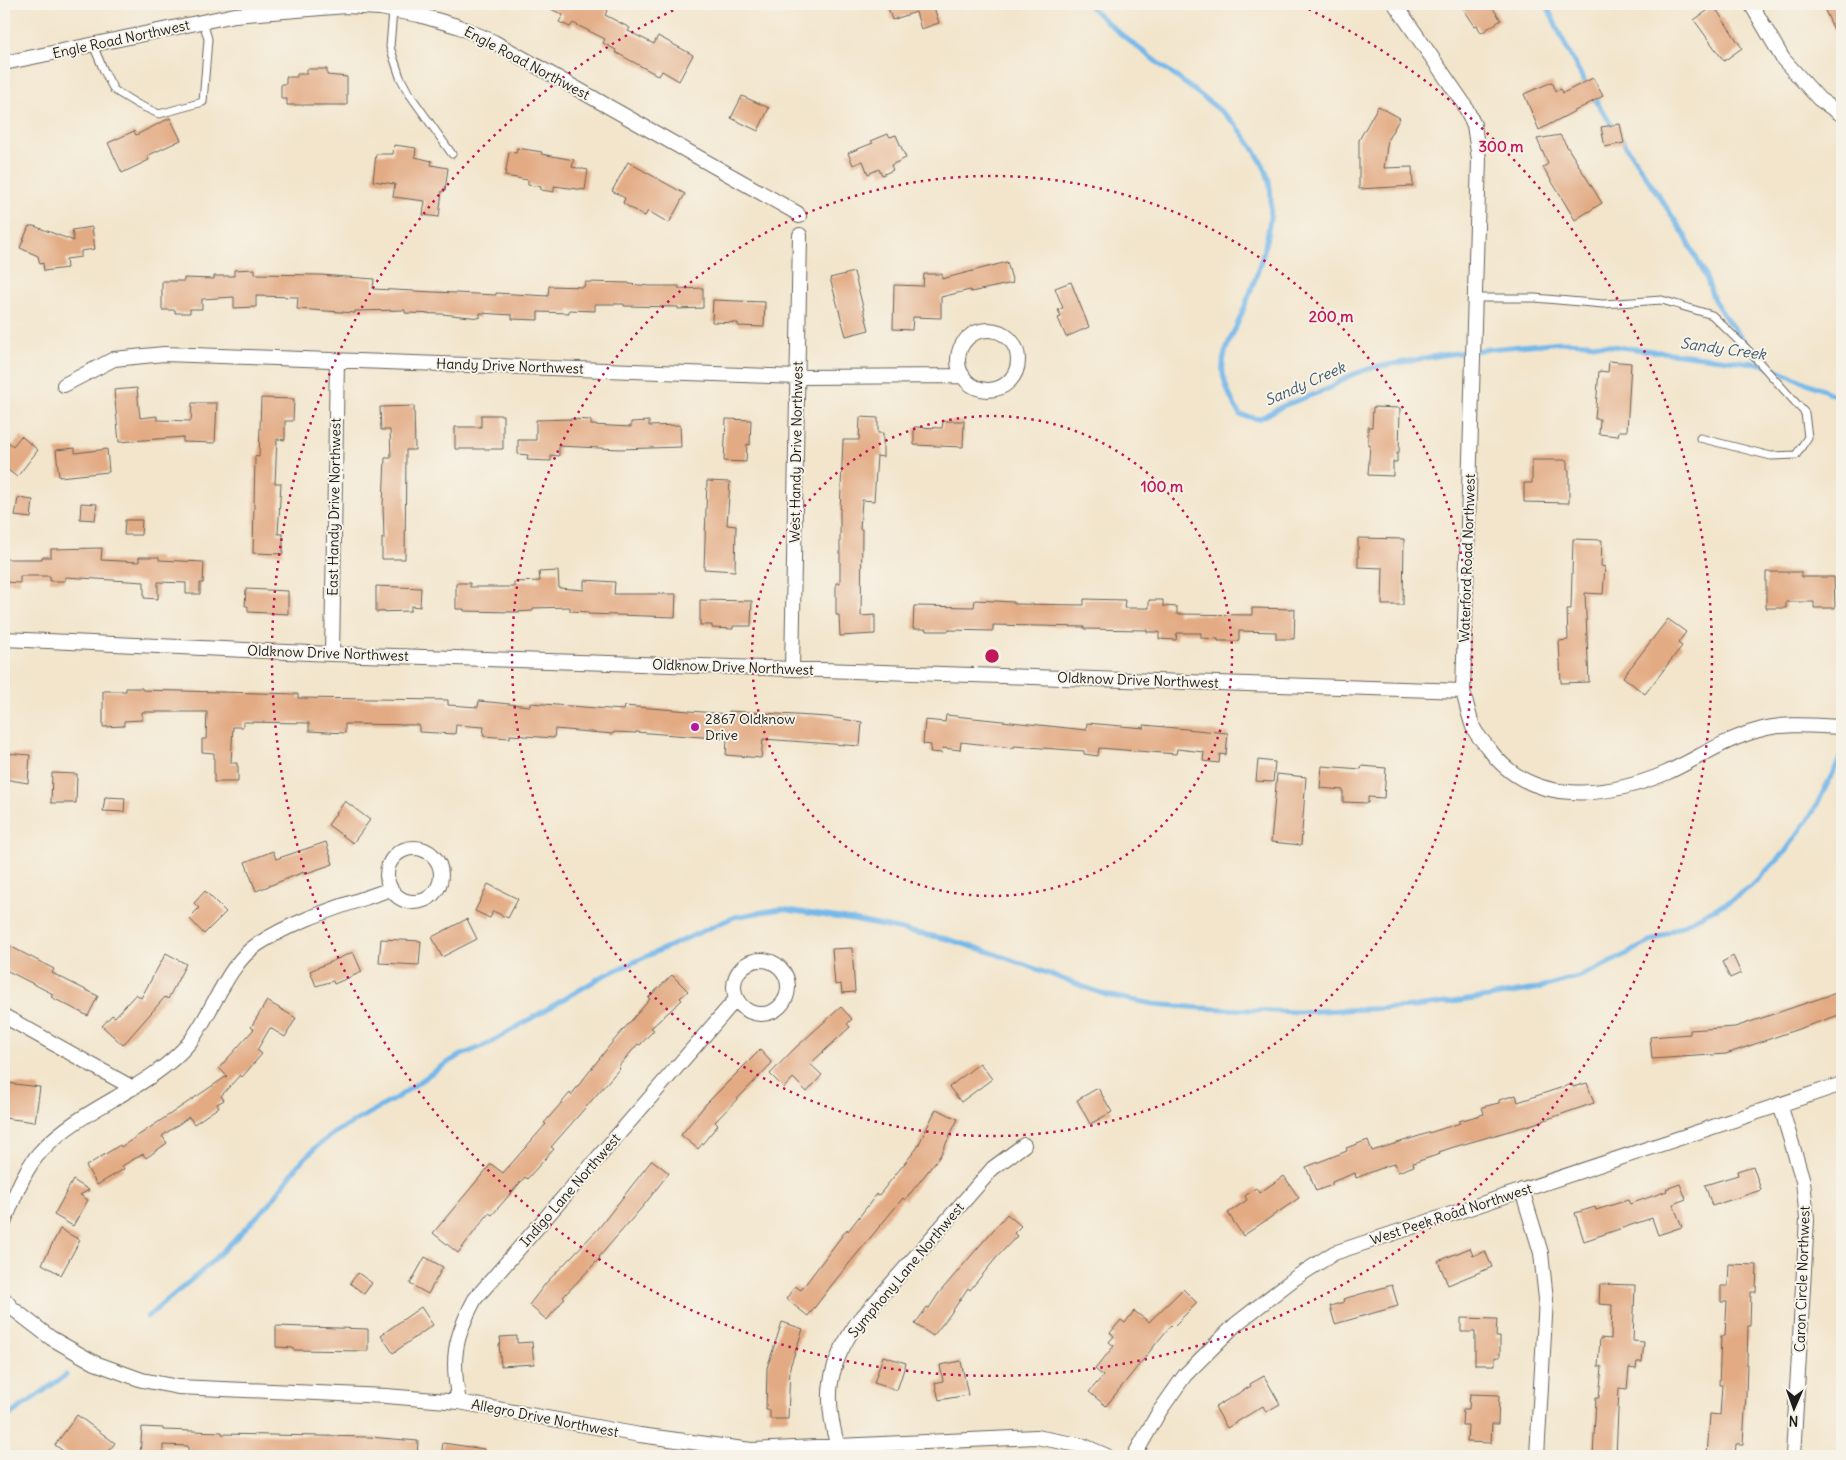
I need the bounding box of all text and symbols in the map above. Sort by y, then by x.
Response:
street label: Engle Road Northwest [51,16,191,62]
street label: Engle Road Northwest [461,22,593,104]
text: 300 m [1479,137,1524,156]
text: 200 m [1309,307,1353,326]
water label: Sandy Creek [1679,333,1768,364]
street label: Handy Drive Northwest [436,354,584,378]
water label: Sandy Creek [1262,357,1349,410]
street label: West Handy Drive Northwest [785,361,807,543]
street label: East Handy Drive Northwest [323,418,345,596]
street label: Waterford Road Northwest [1455,473,1479,643]
text: 100 m [1141,477,1183,496]
street label: Oldknow Drive Northwest [247,641,409,665]
centre of rings [983,647,1001,665]
street label: Oldknow Drive Northwest [652,655,814,679]
street label: Oldknow Drive Northwest [1057,668,1219,692]
place label: 2867 Oldknow Drive [705,710,795,744]
marker: 2867 Oldknow Drive [689,721,701,733]
street label: Indigo Lane Northwest [516,1129,624,1250]
street label: West Peek Road Northwest [1368,1179,1535,1249]
street label: Symphony Lane Northwest [844,1198,968,1341]
street label: Caron Circle Northwest [1790,1205,1814,1353]
north arrow [1768,1382,1818,1432]
street label: Allegro Drive Northwest [470,1395,620,1441]
text: N [1788,1412,1799,1430]

